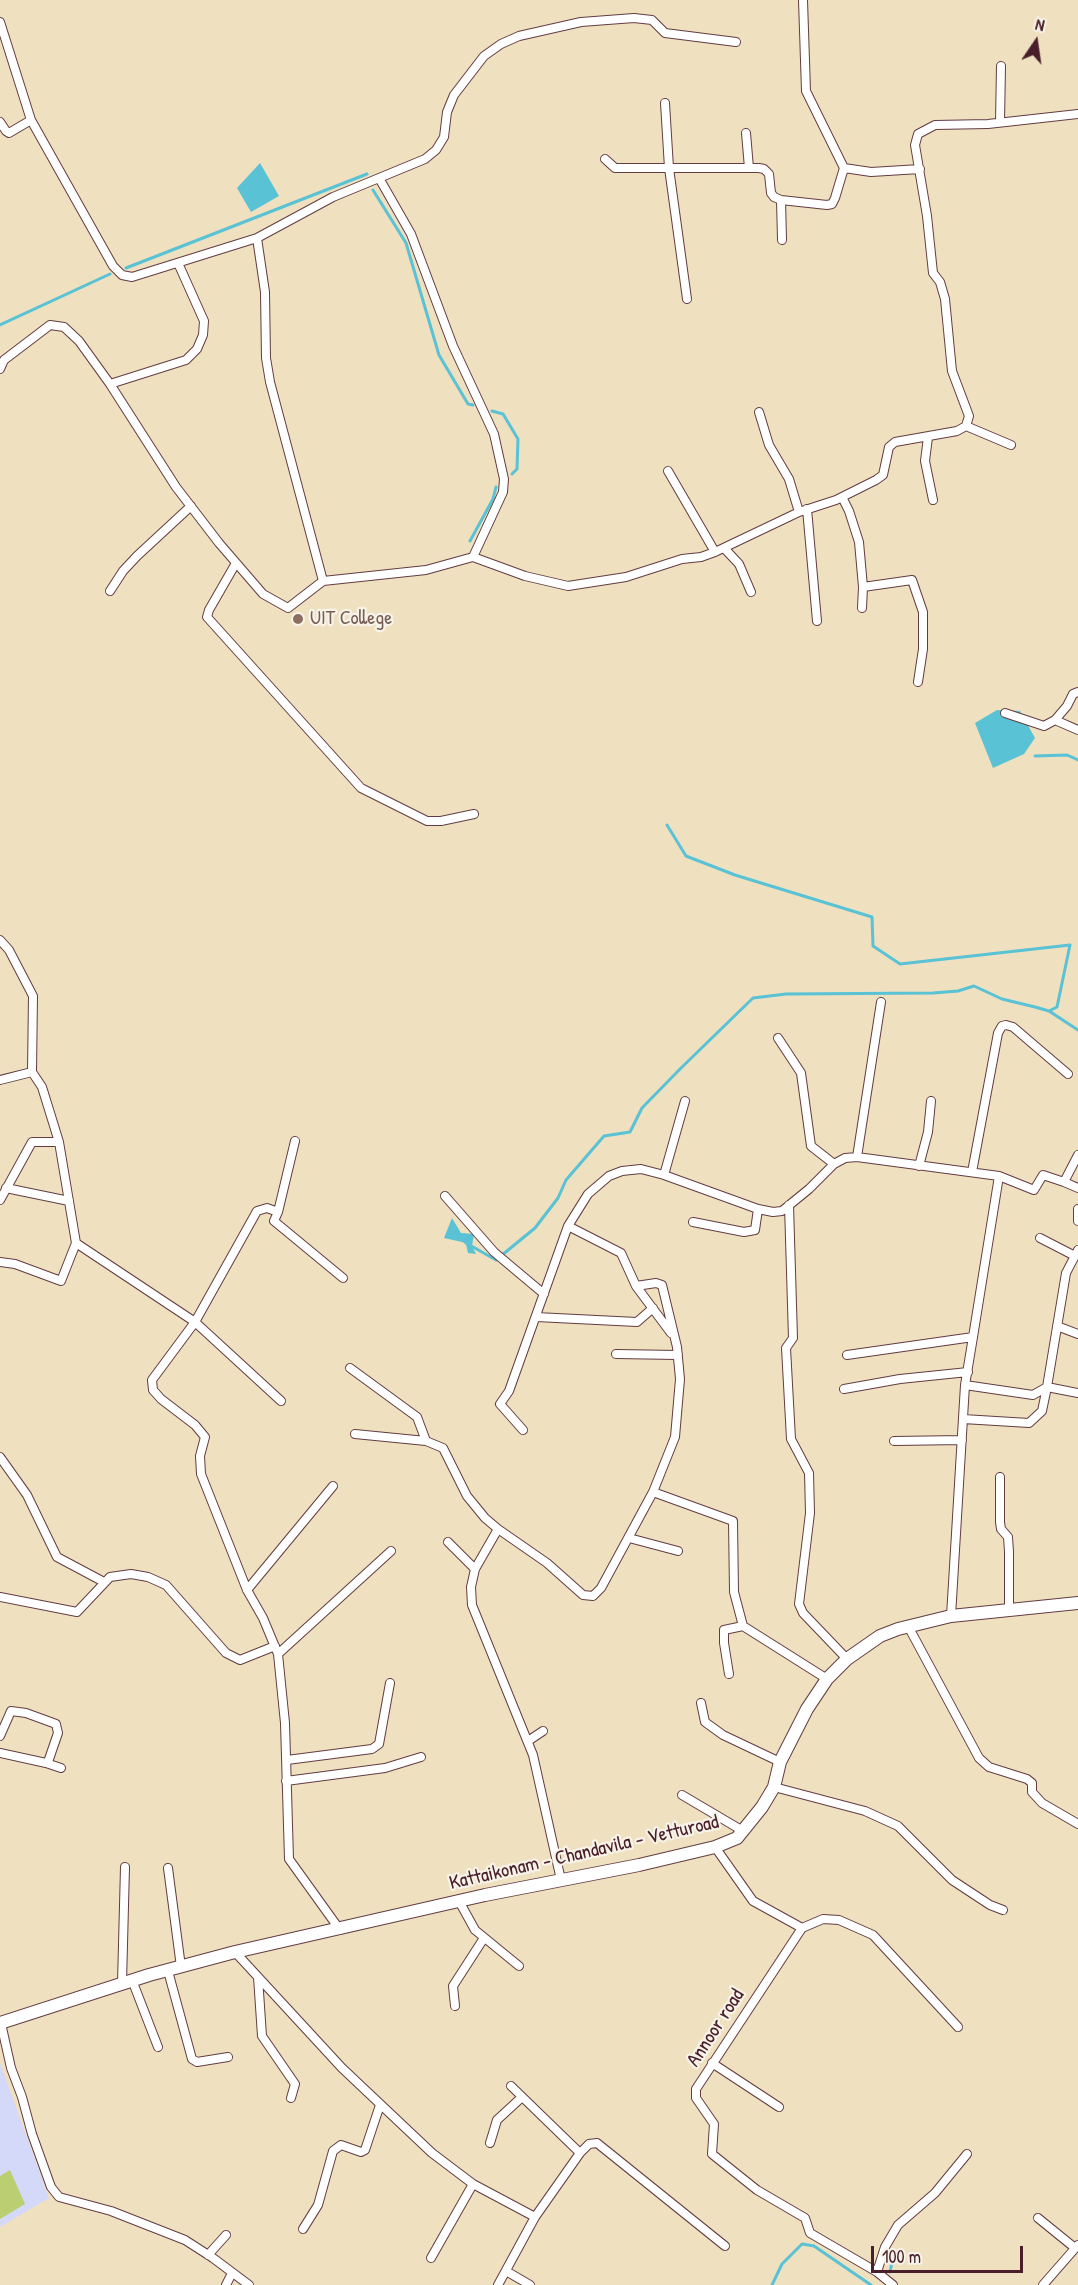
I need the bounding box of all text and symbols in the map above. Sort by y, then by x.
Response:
north arrow [1006,12,1066,72]
text: N [1033,13,1047,36]
place label: UIT College [310,607,392,631]
marker: UIT College [291,612,305,626]
street label: Kattaikonam - Chandavila - Vetturoad [447,1810,721,1896]
street label: Annoor road [682,1985,750,2071]
scale bar [874,2234,1026,2272]
text: 100 m [882,2244,921,2269]

